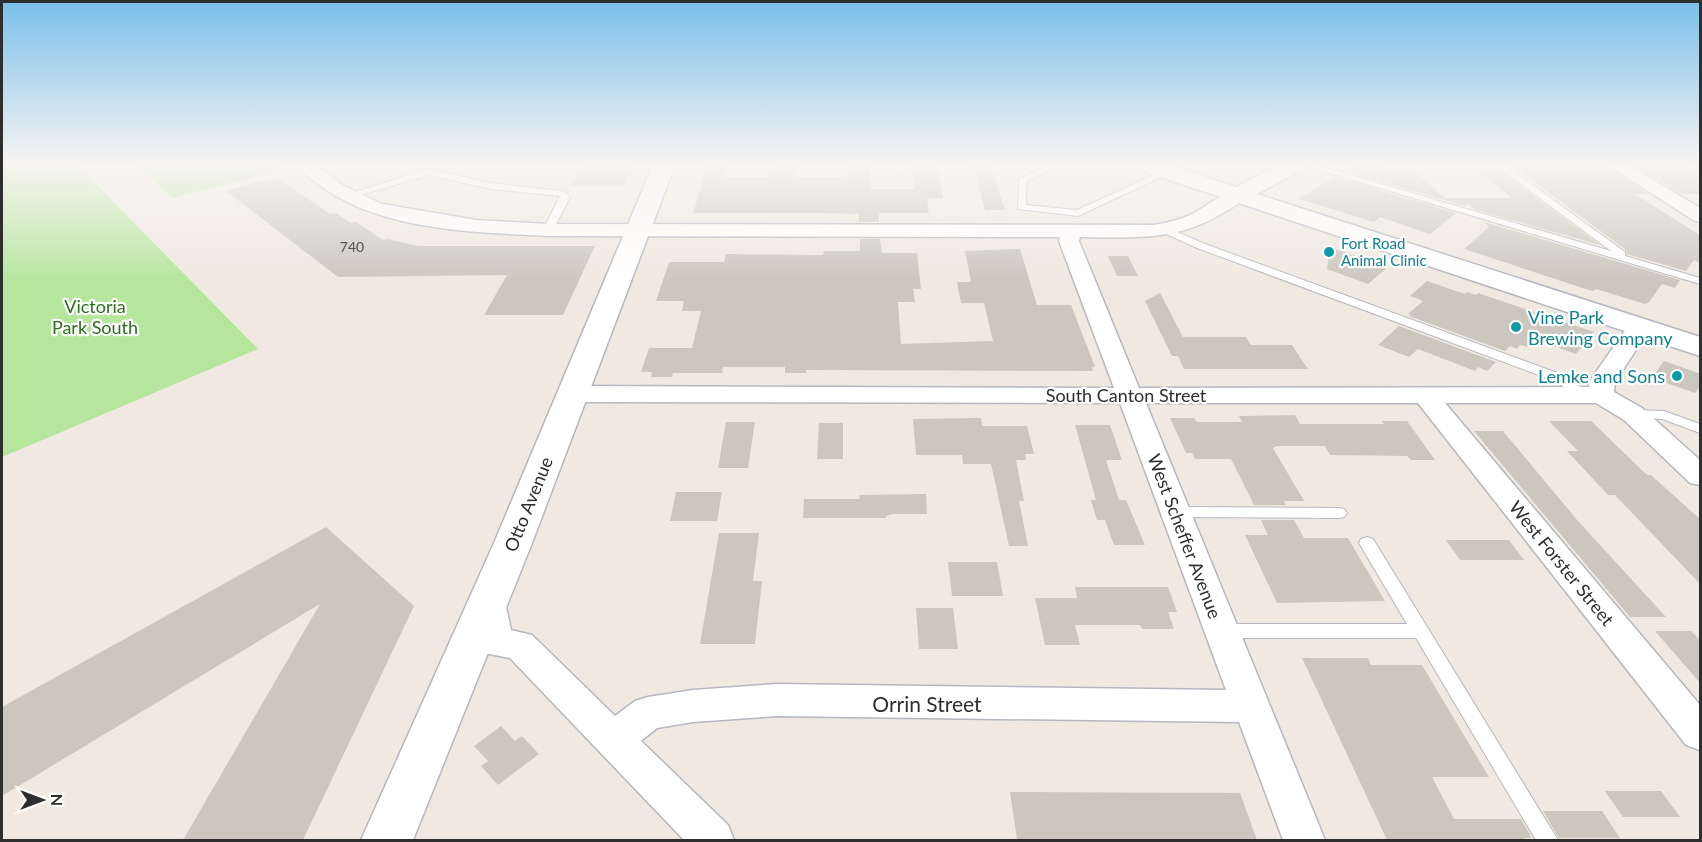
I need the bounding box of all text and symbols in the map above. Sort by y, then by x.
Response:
place label: Fort Road Animal Clinic [1341,234,1427,269]
house number: 740 [340,238,364,255]
marker: Fort Road Animal Clinic [1322,245,1336,259]
park label: Victoria Park South [52,295,138,338]
place label: Vine Park Brewing Company [1528,306,1673,349]
marker: Vine Park Brewing Company [1509,320,1523,334]
place label: Lemke and Sons [1538,365,1665,387]
marker: Lemke and Sons [1670,369,1684,383]
street label: South Canton Street [1046,384,1207,406]
street label: West Scheffer Avenue [1143,451,1227,621]
street label: Otto Avenue [499,453,557,555]
street label: West Forster Street [1505,496,1619,630]
street label: Orrin Street [872,691,982,716]
north arrow [12,770,72,830]
text: N [48,794,67,806]

